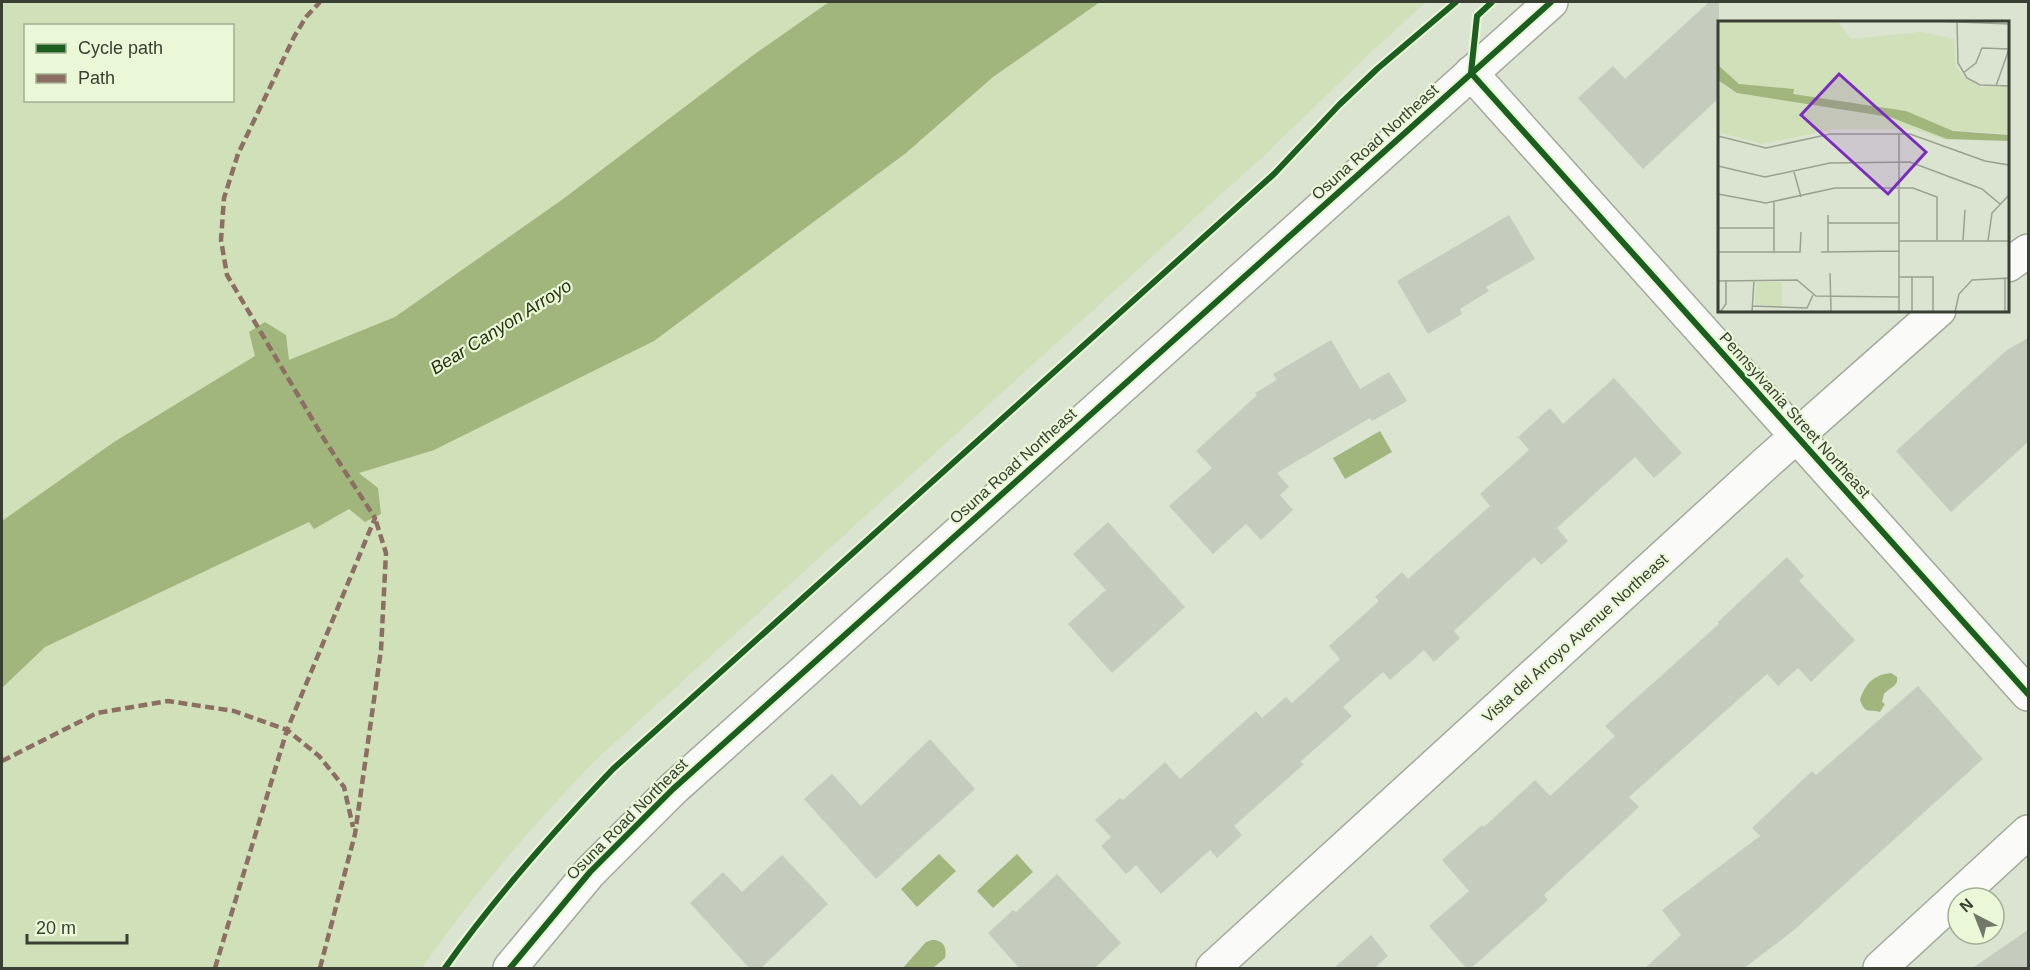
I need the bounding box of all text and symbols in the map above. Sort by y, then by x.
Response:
inset map [1718,21,2009,312]
legend [24,24,234,102]
text: Cycle path [78,38,163,58]
text: Path [78,68,115,88]
street label: Osuna Road Northeast [1309,81,1442,203]
water label: Bear Canyon Arroyo [427,275,575,379]
street label: Pennsylvania Street Northeast [1716,329,1874,501]
street label: Osuna Road Northeast [947,405,1080,527]
street label: Vista del Arroyo Avenue Northeast [1479,550,1671,726]
street label: Osuna Road Northeast [563,755,691,883]
north arrow [1946,886,2006,946]
text: N [1956,895,1976,915]
scale bar [27,907,128,945]
text: 20 m [36,918,76,938]

